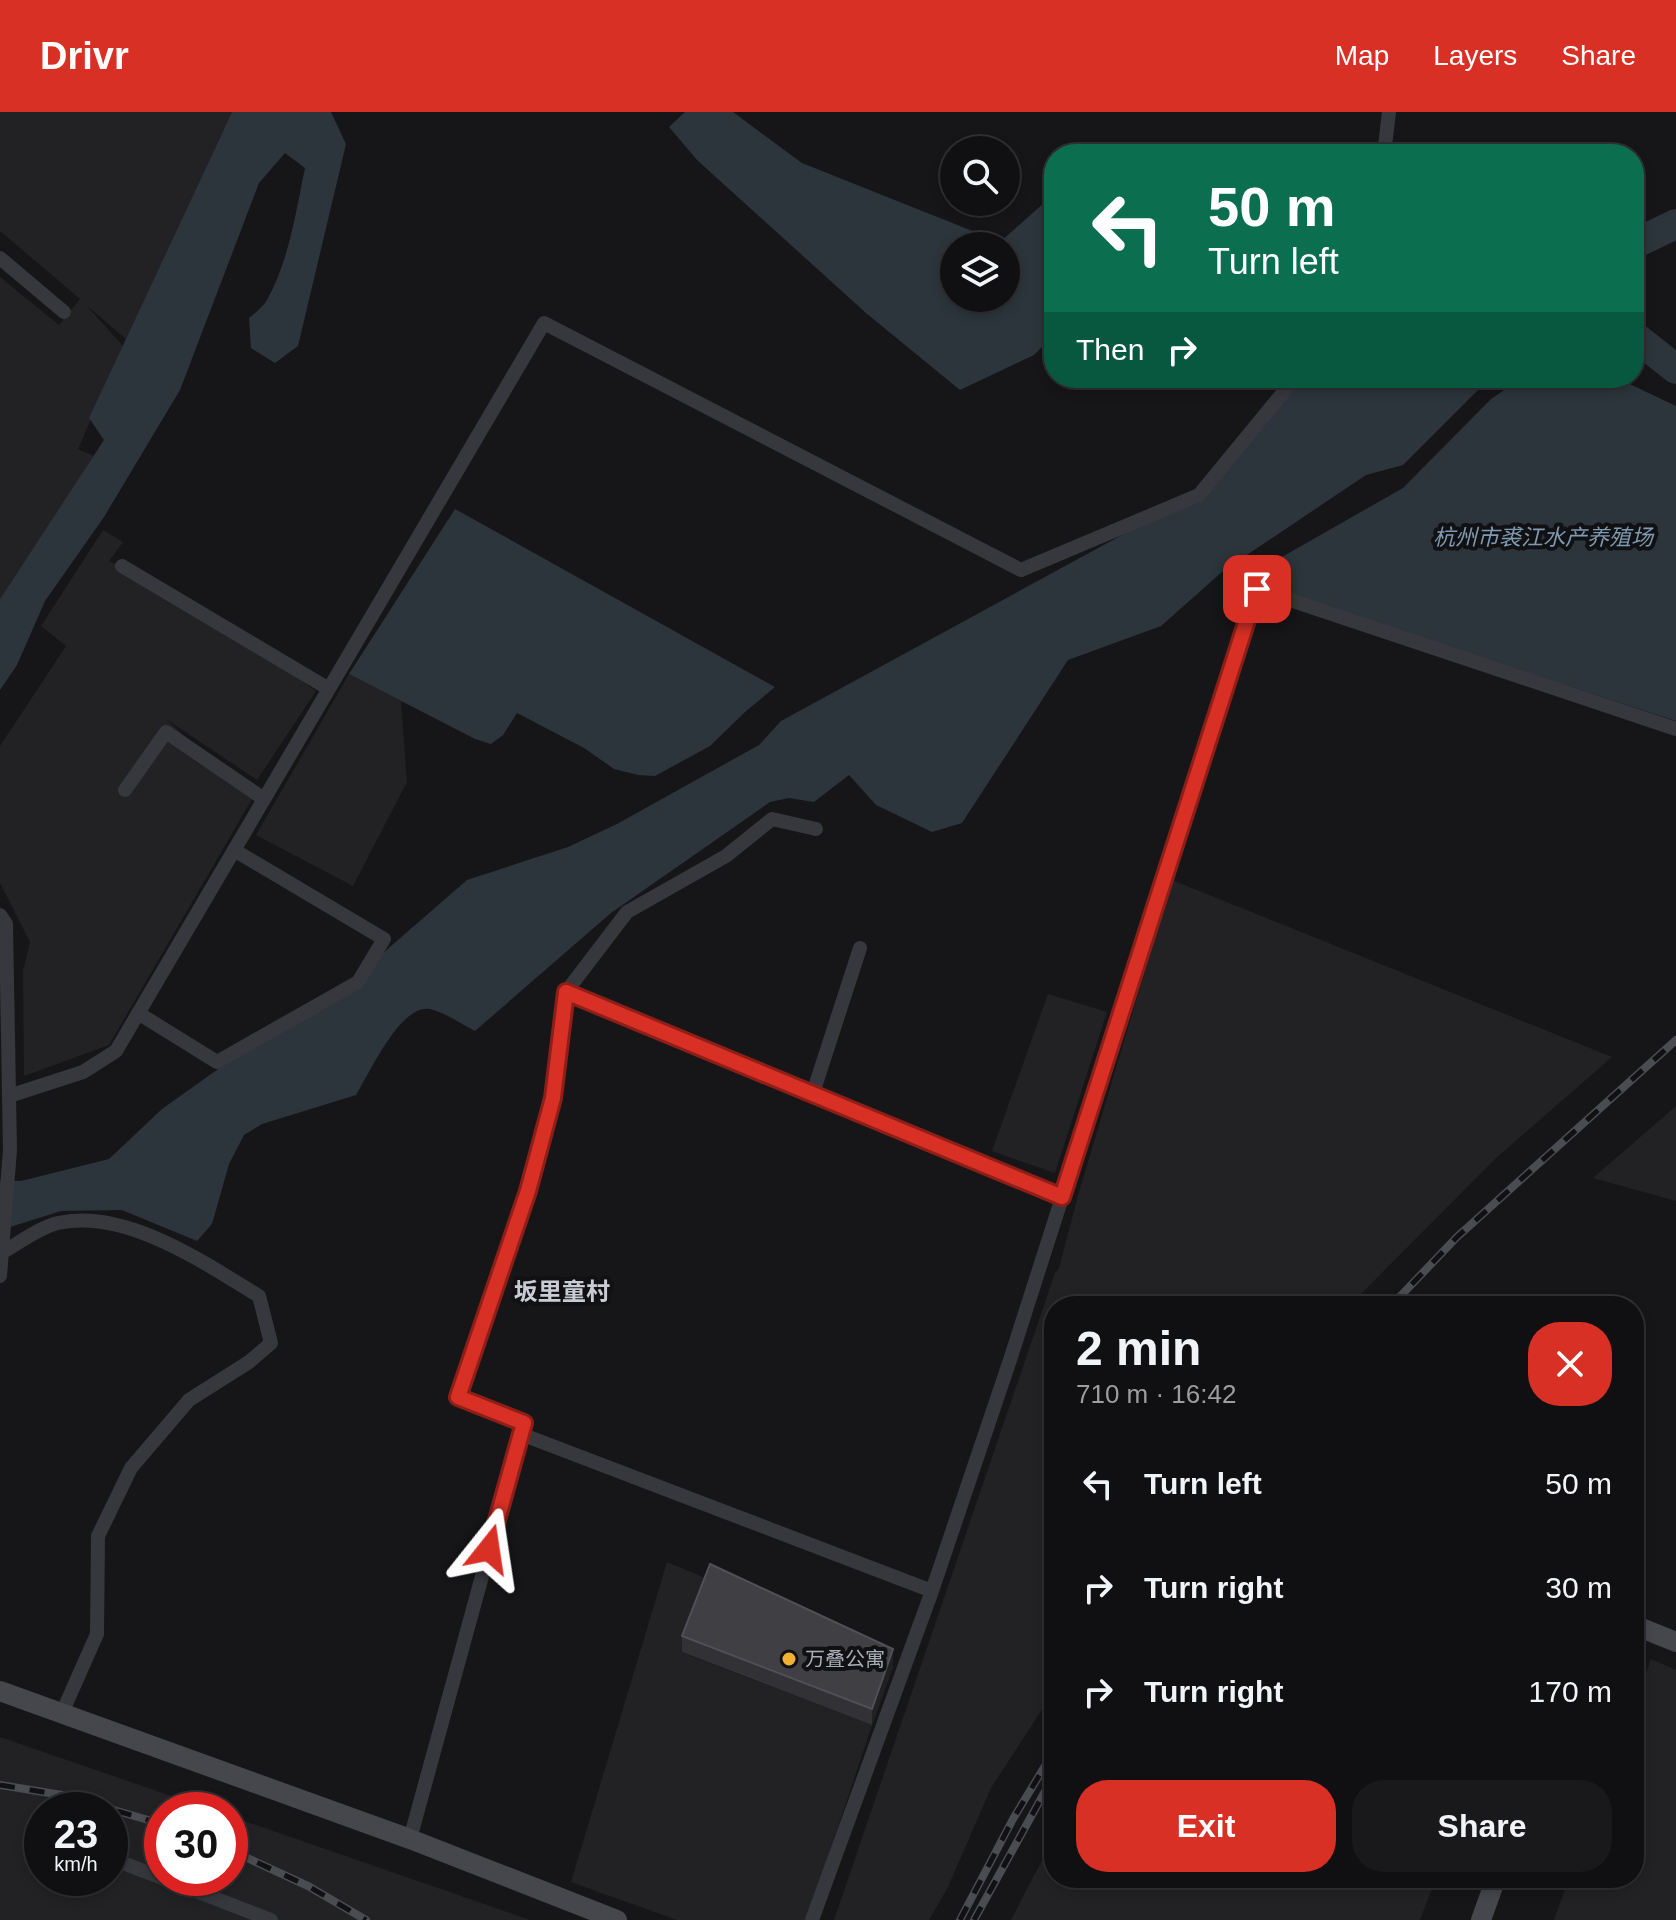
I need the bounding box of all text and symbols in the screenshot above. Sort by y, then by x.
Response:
text: Drivr [40,35,129,77]
text: Map [1335,40,1389,71]
text: Layers [1433,40,1517,71]
text: Share [1561,40,1636,71]
map controls [940,136,1020,312]
button: search [940,136,1020,216]
text: 50 m [1208,175,1336,238]
icon: left [1076,176,1180,280]
button: layers [940,232,1020,312]
text: Turn left [1208,241,1339,282]
icon: right [1160,328,1204,372]
text: Then [1076,333,1144,366]
water label: 杭州市裘江水产养殖场 [1433,525,1655,550]
pin [1223,555,1291,623]
icon: arrive [1235,567,1279,611]
district label: 坂里童村 [514,1278,610,1305]
text: 2 min [1076,1322,1201,1375]
button: close [1528,1322,1612,1406]
text: 710 m · 16:42 [1076,1379,1236,1409]
icon: left [1076,1462,1120,1506]
text: Turn left [1144,1467,1262,1500]
text: 50 m [1545,1467,1612,1500]
position arrow [447,1507,531,1591]
icon: right [1076,1566,1120,1610]
text: Turn right [1144,1571,1283,1604]
text: 30 m [1545,1571,1612,1604]
place label: 万叠公寓 [805,1648,885,1670]
marker: 万叠公寓 [780,1650,798,1668]
icon: right [1076,1670,1120,1714]
text: Turn right [1144,1675,1283,1708]
text: 170 m [1529,1675,1612,1708]
button: Exit [1076,1780,1336,1872]
button: Share [1352,1780,1612,1872]
speed limit sign: 30 [144,1792,248,1896]
text: 23 [54,1812,98,1856]
text: km/h [54,1853,98,1875]

